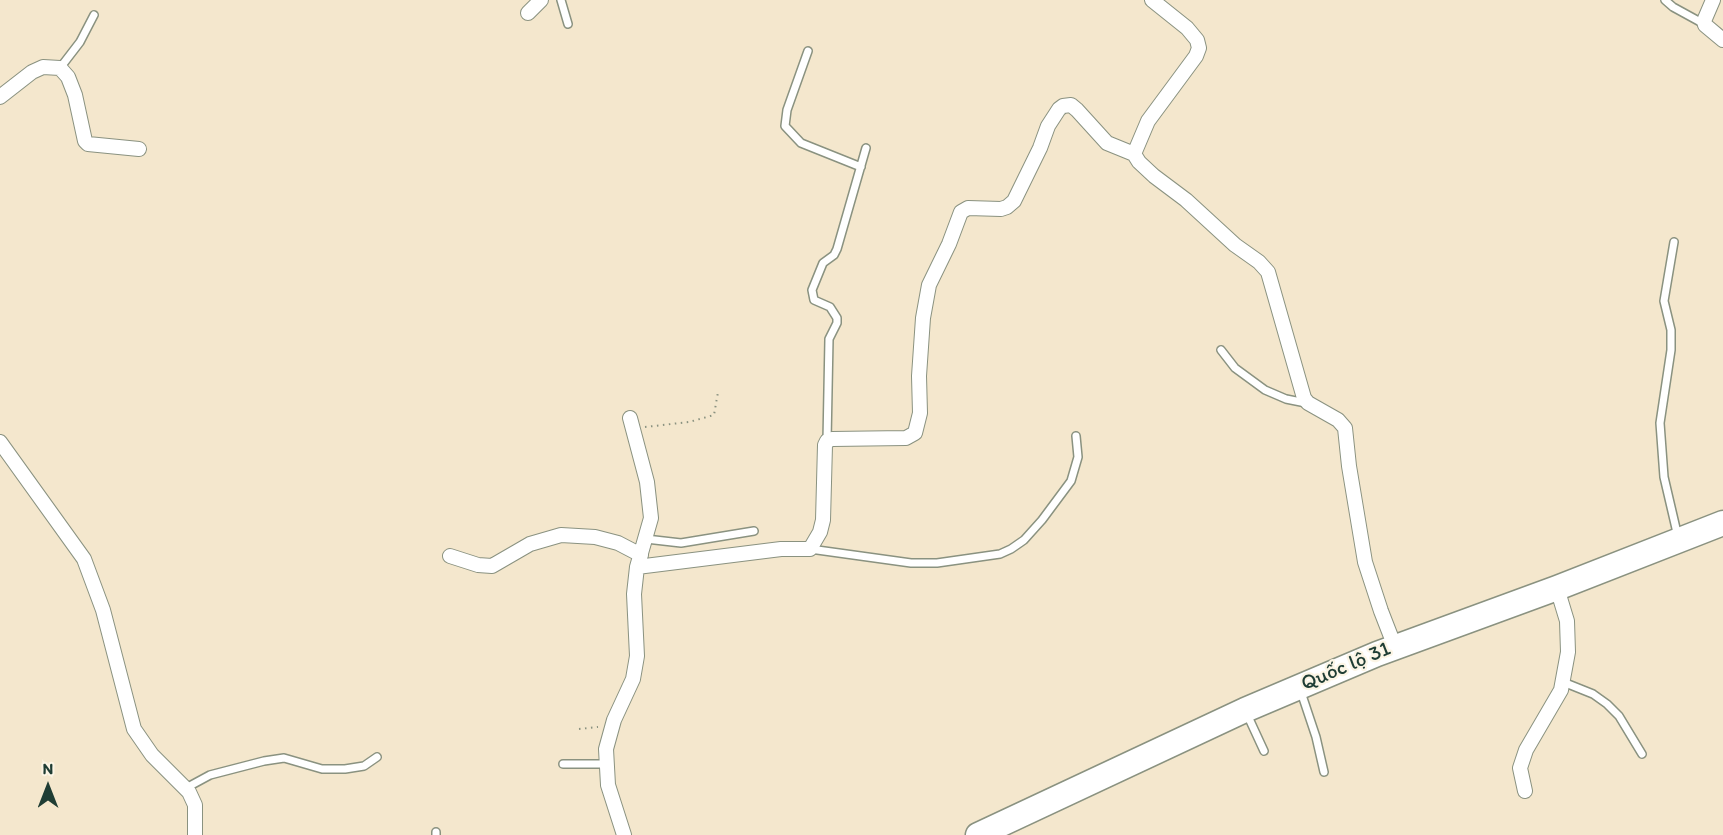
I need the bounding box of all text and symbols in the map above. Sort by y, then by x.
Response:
street label: Quốc lộ 31 [1297,637,1395,697]
north arrow [18,757,78,817]
text: N [43,759,53,778]

